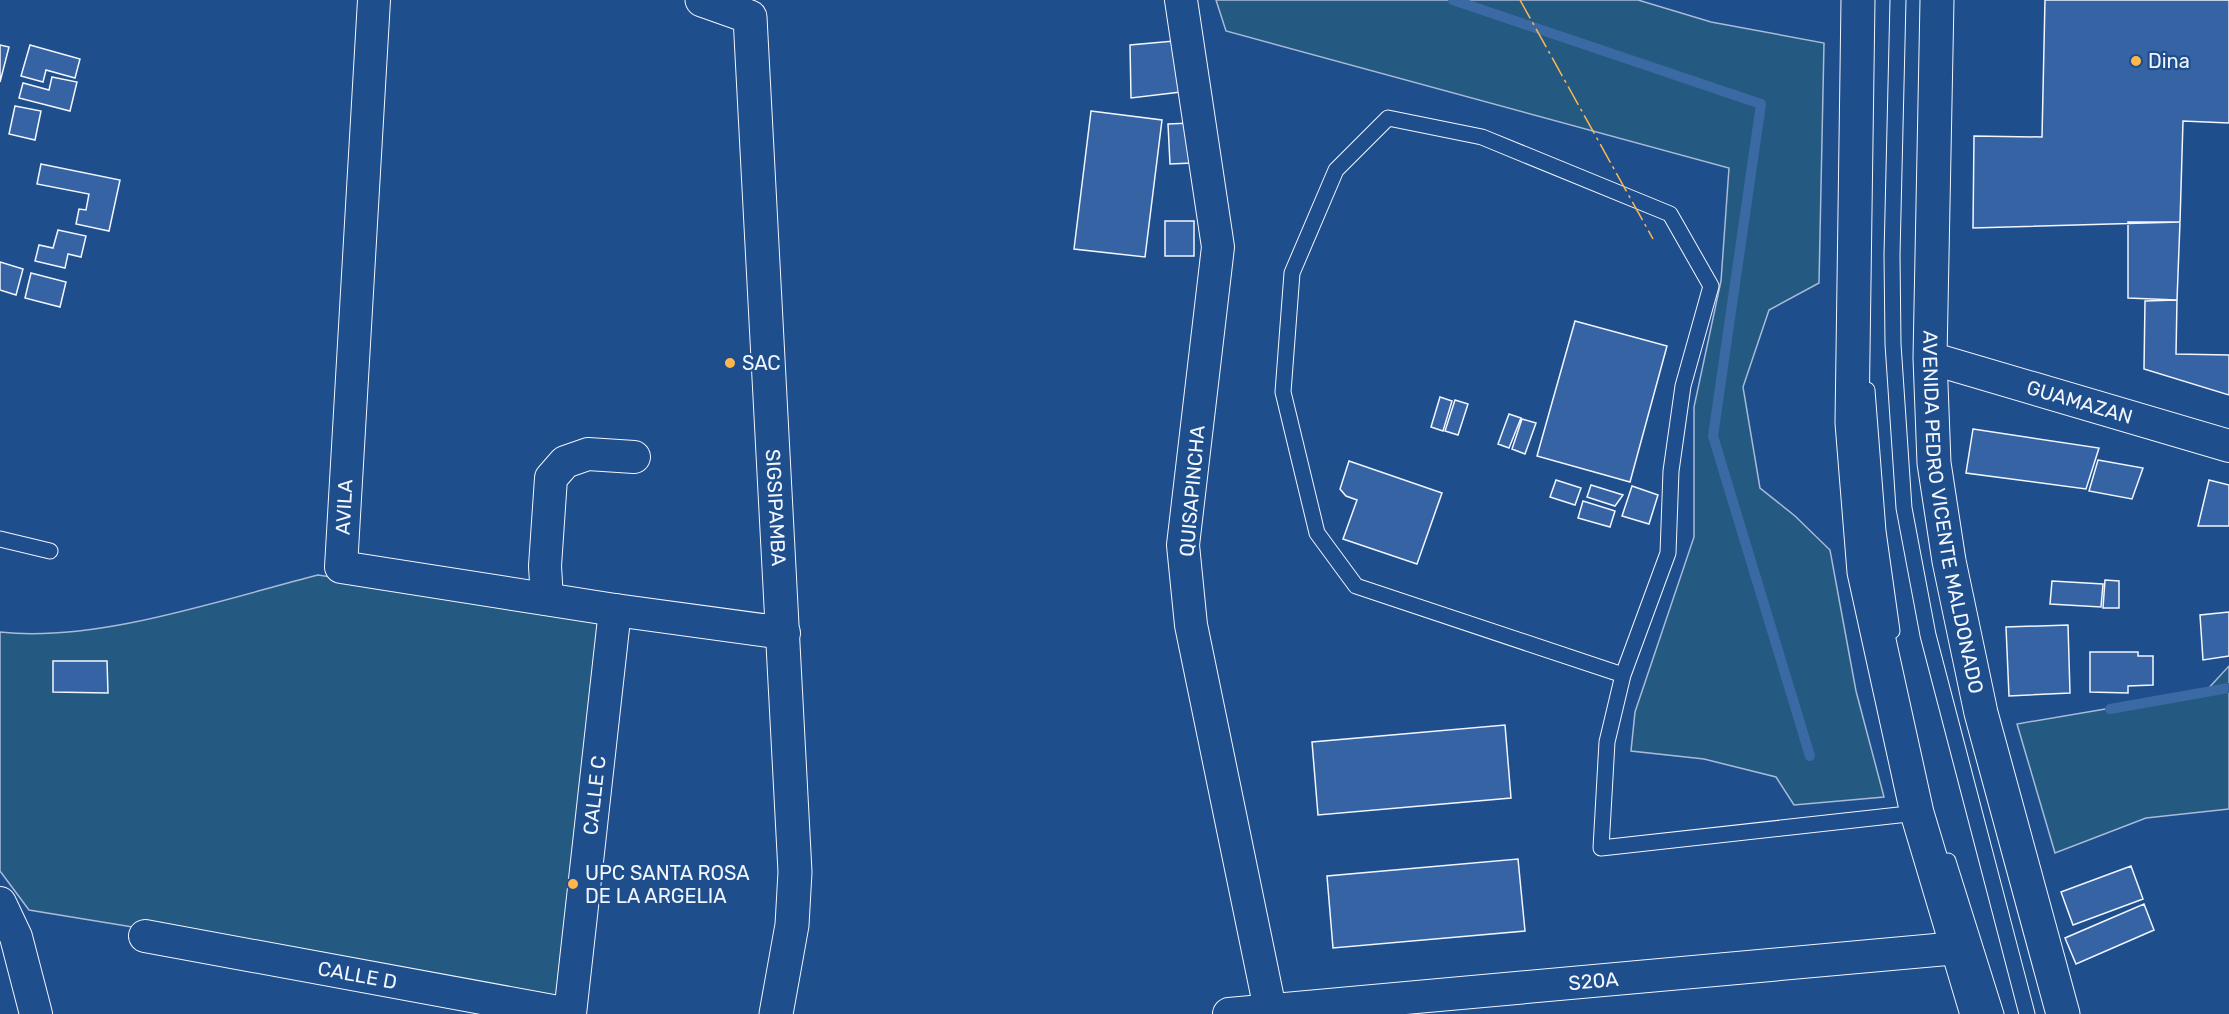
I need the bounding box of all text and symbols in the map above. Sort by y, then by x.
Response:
place label: Dina [2148,49,2190,73]
marker: Dina [2129,54,2143,68]
street label: AVENIDA PEDRO VICENTE MALDONADO [1918,330,1989,696]
place label: SAC [742,351,781,375]
marker: SAC [723,356,737,370]
street label: GUAMAZAN [2024,375,2136,429]
street label: QUISAPINCHA [1174,424,1210,558]
street label: SIGSIPAMBA [761,448,791,567]
street label: AVILA [331,479,357,535]
street label: CALLE C [578,755,611,836]
place label: UPC SANTA ROSA DE LA ARGELIA [585,861,750,908]
marker: UPC SANTA ROSA DE LA ARGELIA [566,877,580,891]
street label: CALLE D [316,956,399,994]
street label: S20A [1567,967,1620,995]

